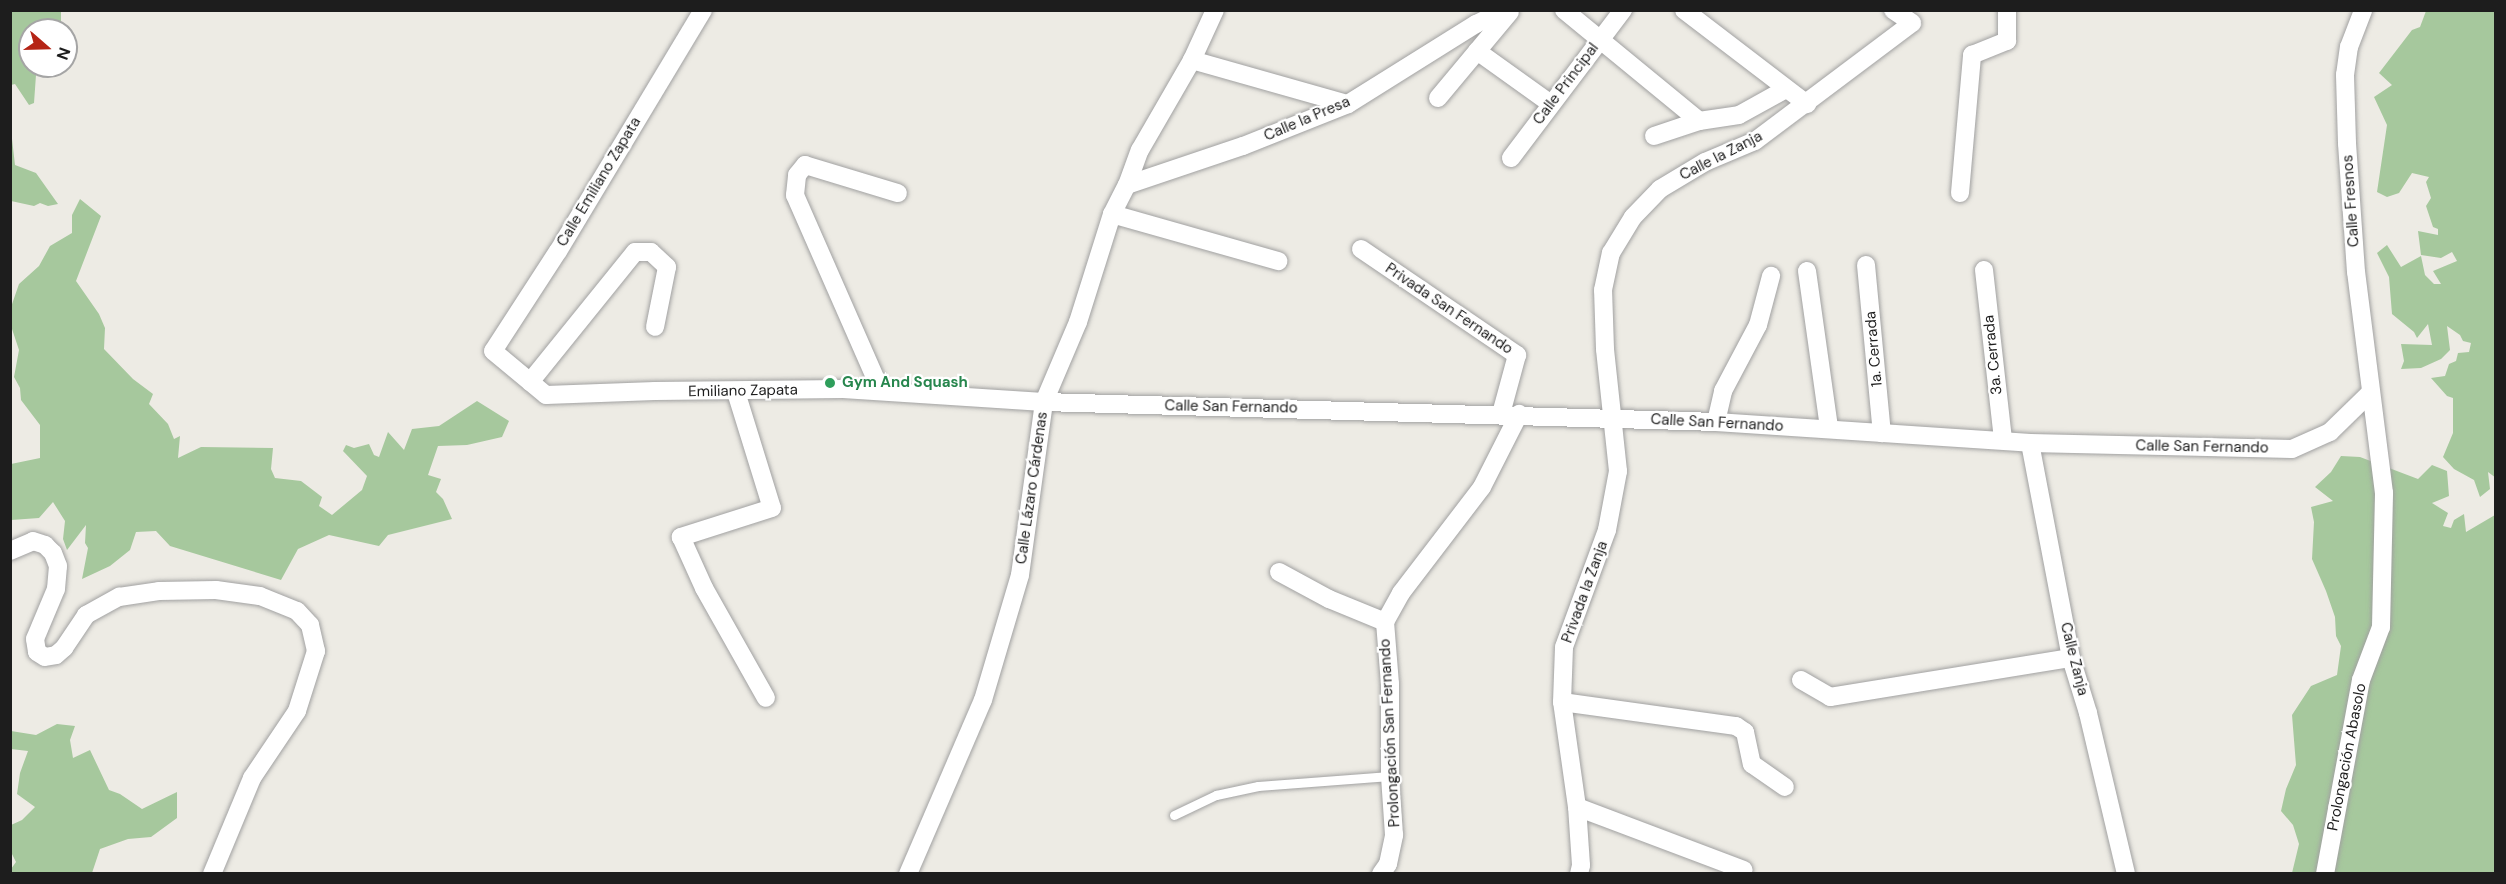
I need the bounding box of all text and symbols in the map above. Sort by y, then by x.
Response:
north arrow [18,18,78,78]
street label: Calle Principal [1529,40,1603,128]
text: N [52,45,75,63]
street label: Calle la Presa [1261,93,1353,145]
street label: Calle Emiliano Zapata [553,114,645,250]
street label: Calle la Zanja [1677,127,1765,185]
street label: Calle Fresnos [2339,154,2363,248]
street label: Privada San Fernando [1382,260,1516,358]
street label: 1a. Cerrada [1862,310,1886,388]
street label: 3a. Cerrada [1980,314,2006,396]
place label: Gym And Squash [842,374,968,392]
marker: Gym And Squash [823,376,837,390]
street label: Emiliano Zapata [688,381,798,401]
street label: Calle San Fernando [1164,397,1298,417]
street label: Calle Lázaro Cárdenas [1012,411,1052,565]
street label: Calle San Fernando [1650,411,1784,435]
street label: Calle San Fernando [2135,437,2269,457]
street label: Privada la Zanja [1558,539,1612,645]
street label: Calle Zanja [2056,621,2092,697]
street label: Prolongación San Fernando [1376,638,1404,828]
street label: Prolongación Abasolo [2324,682,2370,832]

